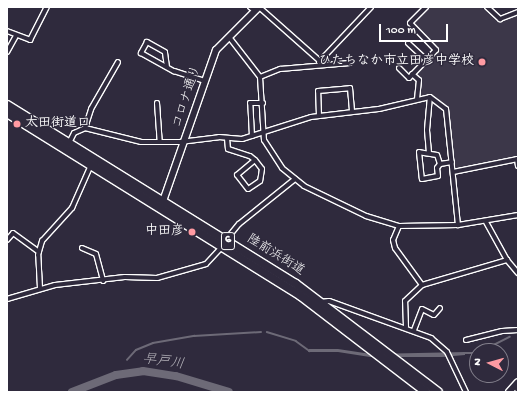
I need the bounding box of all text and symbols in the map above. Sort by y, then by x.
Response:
scale bar [381,16,450,42]
text: 100 m [386,24,416,38]
place label: ひたちなか市立田彦中学校 [318,54,474,70]
marker: ひたちなか市立田彦中学校 [477,57,487,67]
street label: コロナ通り [171,64,205,130]
place label: 太田街道口 [25,116,90,132]
marker: 太田街道口 [12,119,22,129]
place label: 中田彦 [145,224,184,240]
marker: 中田彦 [187,227,197,237]
road number: 6 [220,231,236,251]
street label: 陸前浜街道 [243,232,307,280]
north arrow [469,343,509,383]
water label: 早戸川 [141,352,185,374]
text: N [472,358,484,366]

